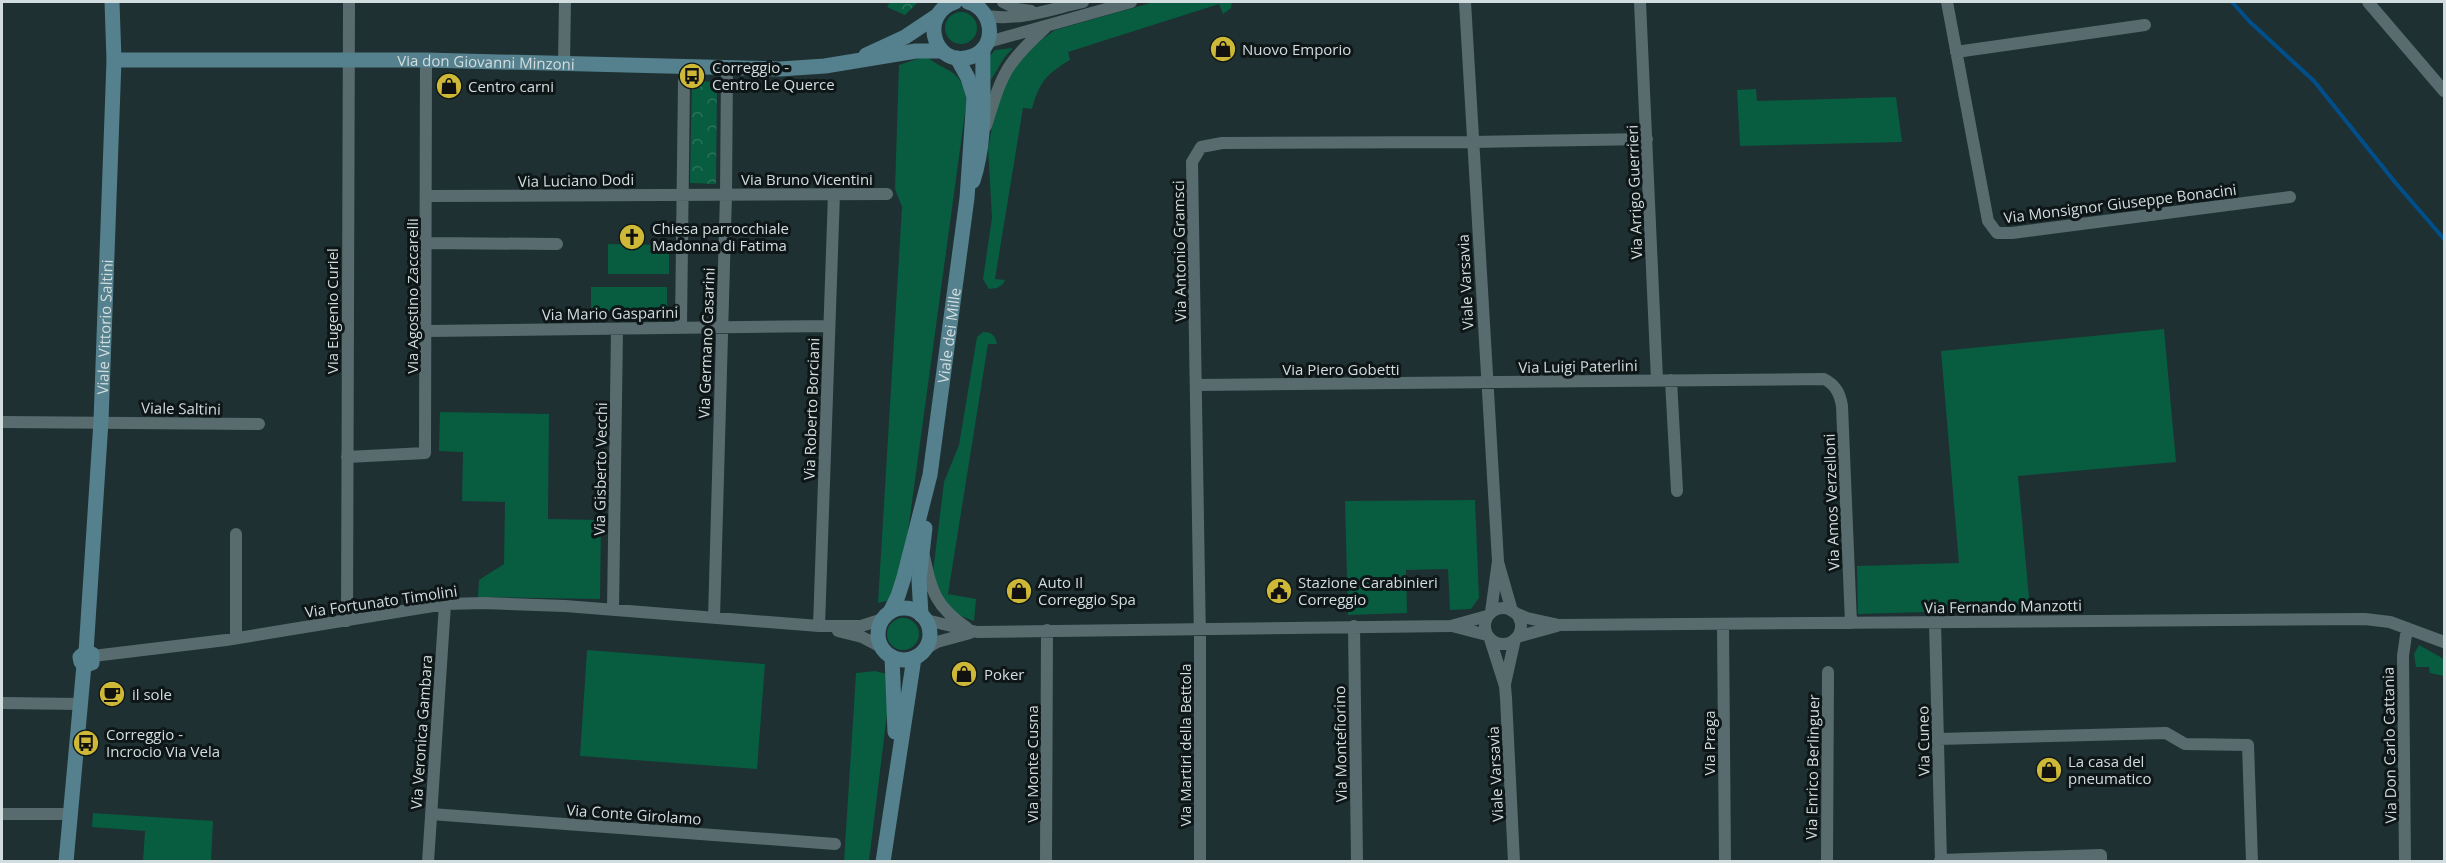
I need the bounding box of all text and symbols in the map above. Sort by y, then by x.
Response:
shop icon: Nuovo Emporio [1208,34,1238,64]
place label: Nuovo Emporio [1242,39,1351,59]
street label: Via don Giovanni Minzoni [397,50,575,74]
place label: Correggio - Centro Le Querce [712,57,835,94]
bus stop icon: Correggio - Centro Le Querce [677,61,707,91]
shop icon: Centro carni [434,71,464,101]
place label: Centro carni [468,76,554,96]
street label: Via Arrigo Guerrieri [1622,124,1646,260]
street label: Via Luciano Dodi [518,169,634,191]
street label: Via Bruno Vicentini [741,169,873,189]
street label: Via Monsignor Giuseppe Bonacini [2002,179,2238,227]
street label: Via Antonio Gramsci [1168,180,1190,322]
street label: Via Agostino Zaccarelli [402,218,422,374]
place label: Chiesa parrocchiale Madonna di Fatima [652,218,789,255]
church icon: Chiesa parrocchiale Madonna di Fatima [617,222,647,252]
street label: Viale Varsavia [1453,234,1477,330]
street label: Via Eugenio Curiel [322,248,342,374]
street label: Viale Vittorio Saltini [92,259,117,395]
street label: Via Germano Casarini [693,267,719,419]
street label: Viale dei Mille [932,286,965,384]
street label: Via Mario Gasparini [542,302,678,324]
street label: Via Roberto Borciani [799,337,823,481]
street label: Via Luigi Paterlini [1518,355,1638,377]
street label: Via Piero Gobetti [1282,359,1400,379]
street label: Viale Saltini [141,397,221,419]
street label: Via Gisberto Vecchi [589,402,611,536]
street label: Via Amos Verzelloni [1819,433,1843,571]
place label: Auto Il Correggio Spa [1038,572,1136,609]
place label: Stazione Carabinieri Correggio [1298,572,1438,609]
shop icon: Auto Il Correggio Spa [1004,576,1034,606]
public building icon: Stazione Carabinieri Correggio [1264,576,1294,606]
street label: Via Fortunato Timolini [303,580,459,622]
street label: Via Fernando Manzotti [1924,595,2082,617]
street label: Via Veronica Gambara [406,654,436,810]
shop icon: Poker [949,659,979,689]
street label: Via Martiri della Bettola [1175,663,1195,827]
place label: Poker [984,664,1024,684]
street label: Via Don Carlo Cattania [2378,666,2400,824]
cafe icon: il sole [97,679,127,709]
place label: il sole [132,684,172,704]
street label: Via Montefiorino [1329,686,1351,802]
street label: Via Enrico Berlinguer [1801,694,1823,840]
street label: Via Monte Cusna [1022,705,1042,823]
street label: Via Cuneo [1912,706,1934,776]
street label: Via Praga [1699,711,1719,775]
place label: Correggio - Incrocio Via Vela [106,724,220,761]
street label: Viale Varsavia [1483,726,1507,822]
bus stop icon: Correggio - Incrocio Via Vela [71,728,101,758]
place label: La casa del pneumatico [2068,751,2152,788]
shop icon: La casa del pneumatico [2034,755,2064,785]
street label: Via Conte Girolamo [566,799,702,829]

